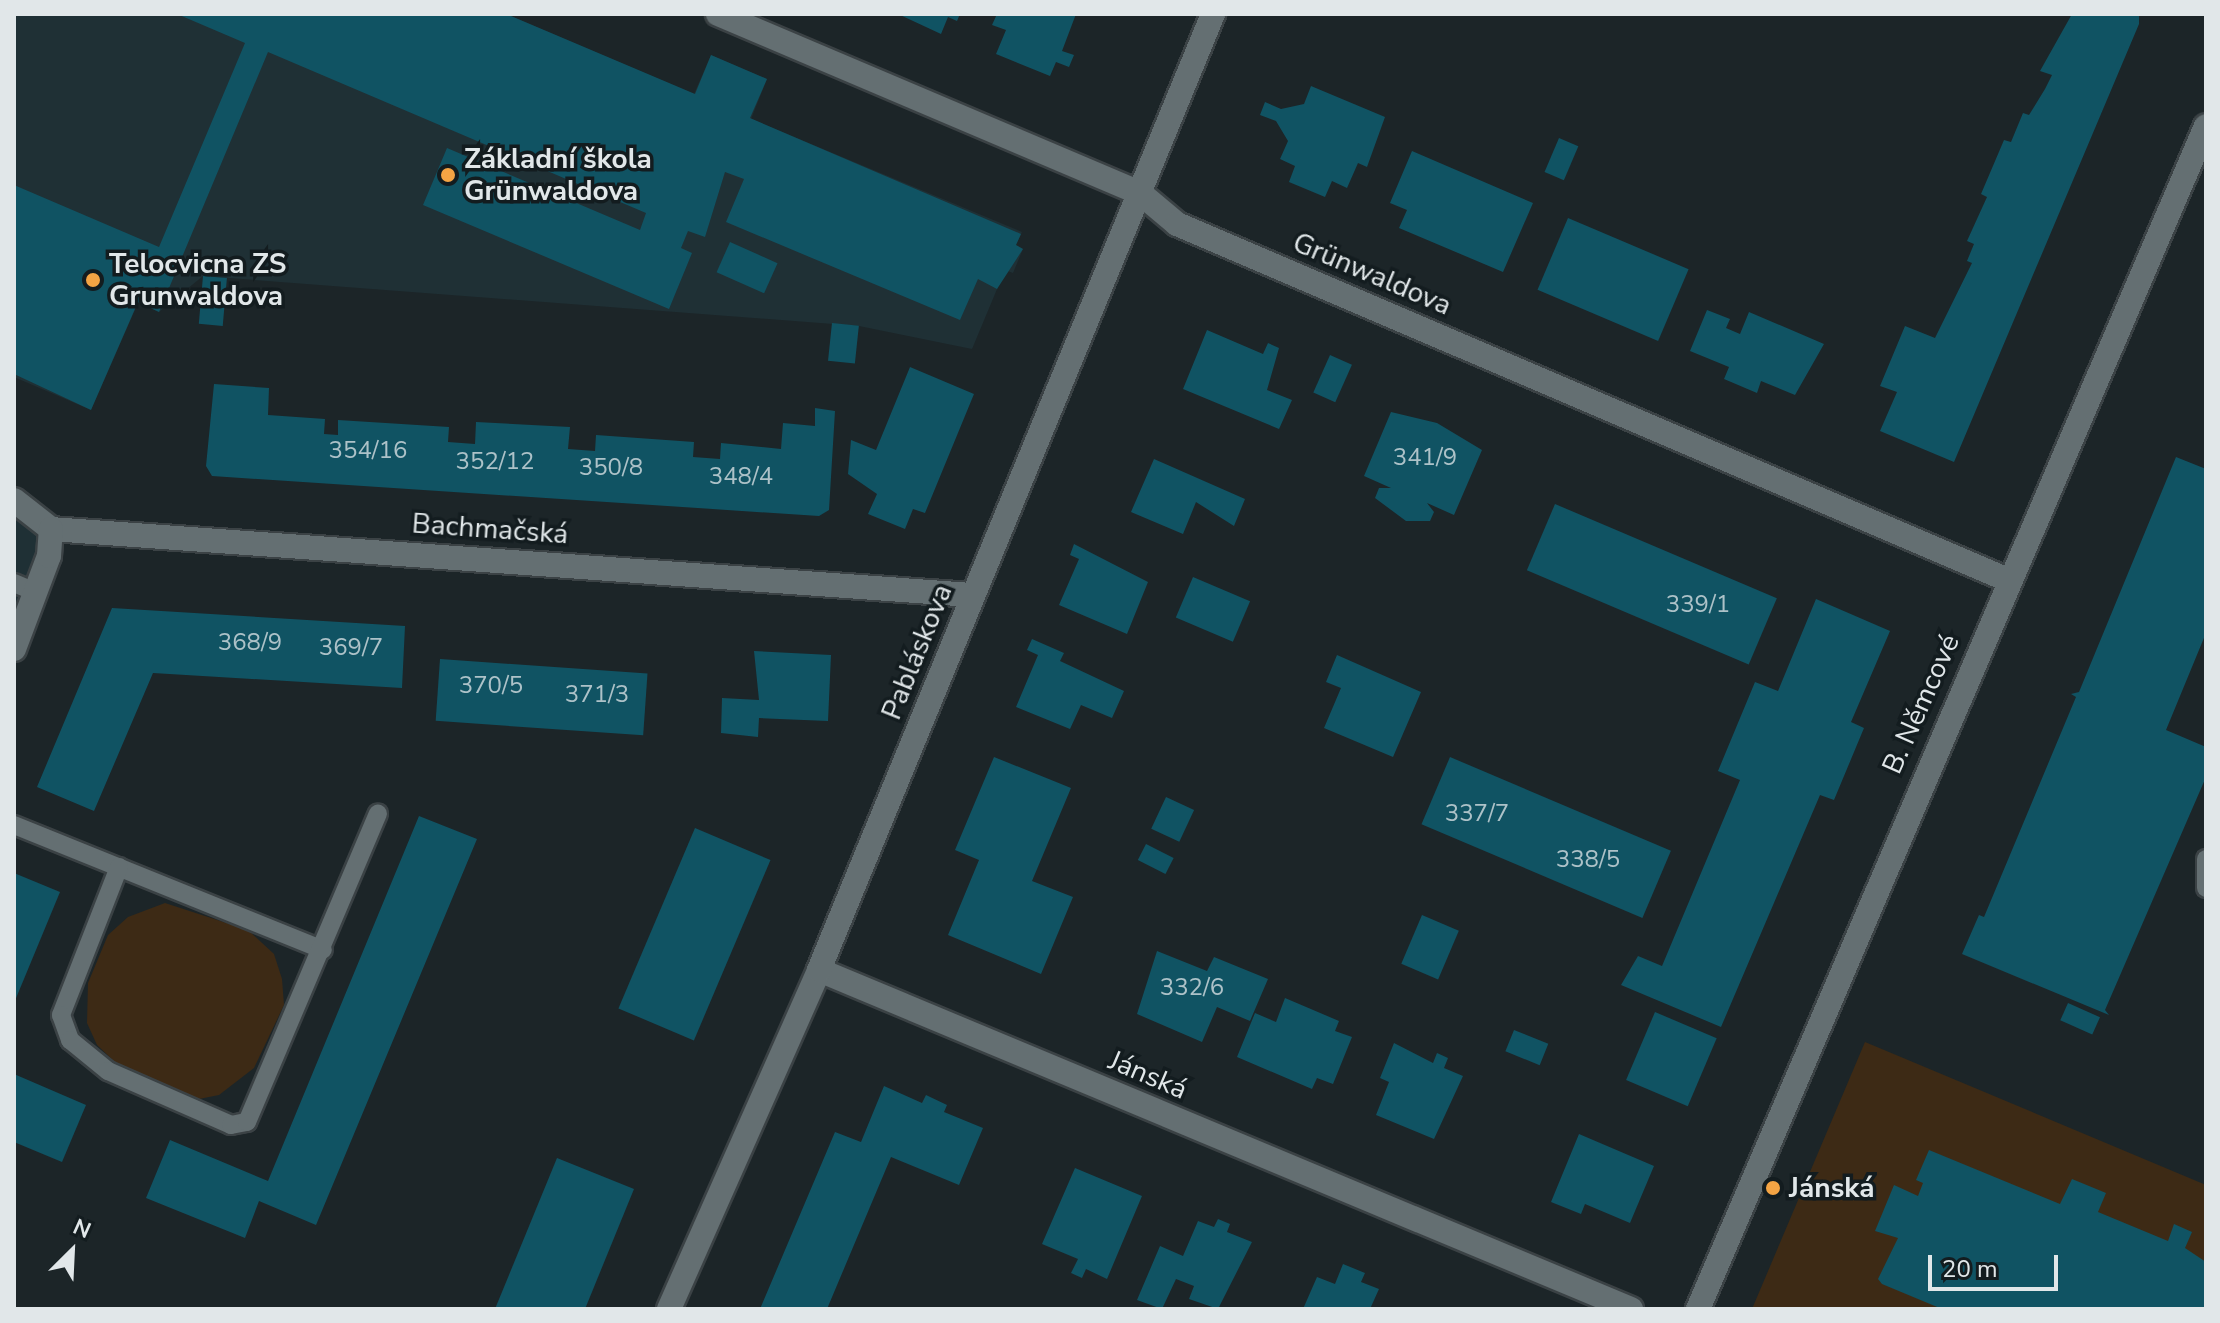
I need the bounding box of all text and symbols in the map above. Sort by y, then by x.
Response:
place label: Základní škola Grünwaldova [464,142,652,208]
marker: Základní škola Grünwaldova [439,166,457,184]
street label: Grünwaldova [1288,226,1456,322]
place label: Telocvicna ZS Grunwaldova [109,247,286,313]
marker: Telocvicna ZS Grunwaldova [84,271,102,289]
house number: 354/16 [329,437,407,465]
house number: 341/9 [1393,444,1457,472]
house number: 352/12 [456,448,534,476]
house number: 350/8 [579,454,643,482]
house number: 348/4 [709,463,773,491]
street label: Bachmačská [411,507,569,551]
street label: Pabláskova [875,580,959,724]
house number: 339/1 [1666,591,1730,619]
house number: 368/9 [218,629,282,657]
street label: B. Němcové [1875,629,1967,779]
house number: 369/7 [319,634,383,662]
house number: 370/5 [459,672,523,700]
house number: 371/3 [565,681,629,709]
house number: 337/7 [1445,800,1509,828]
house number: 338/5 [1556,846,1620,874]
house number: 332/6 [1160,974,1224,1002]
street label: Jánská [1104,1044,1192,1106]
place label: Jánská [1789,1171,1874,1205]
marker: Jánská [1764,1179,1782,1197]
north arrow [32,1211,112,1291]
text: N [68,1212,95,1246]
scale bar [1932,1239,2062,1289]
text: 20 m [1942,1253,1998,1285]

